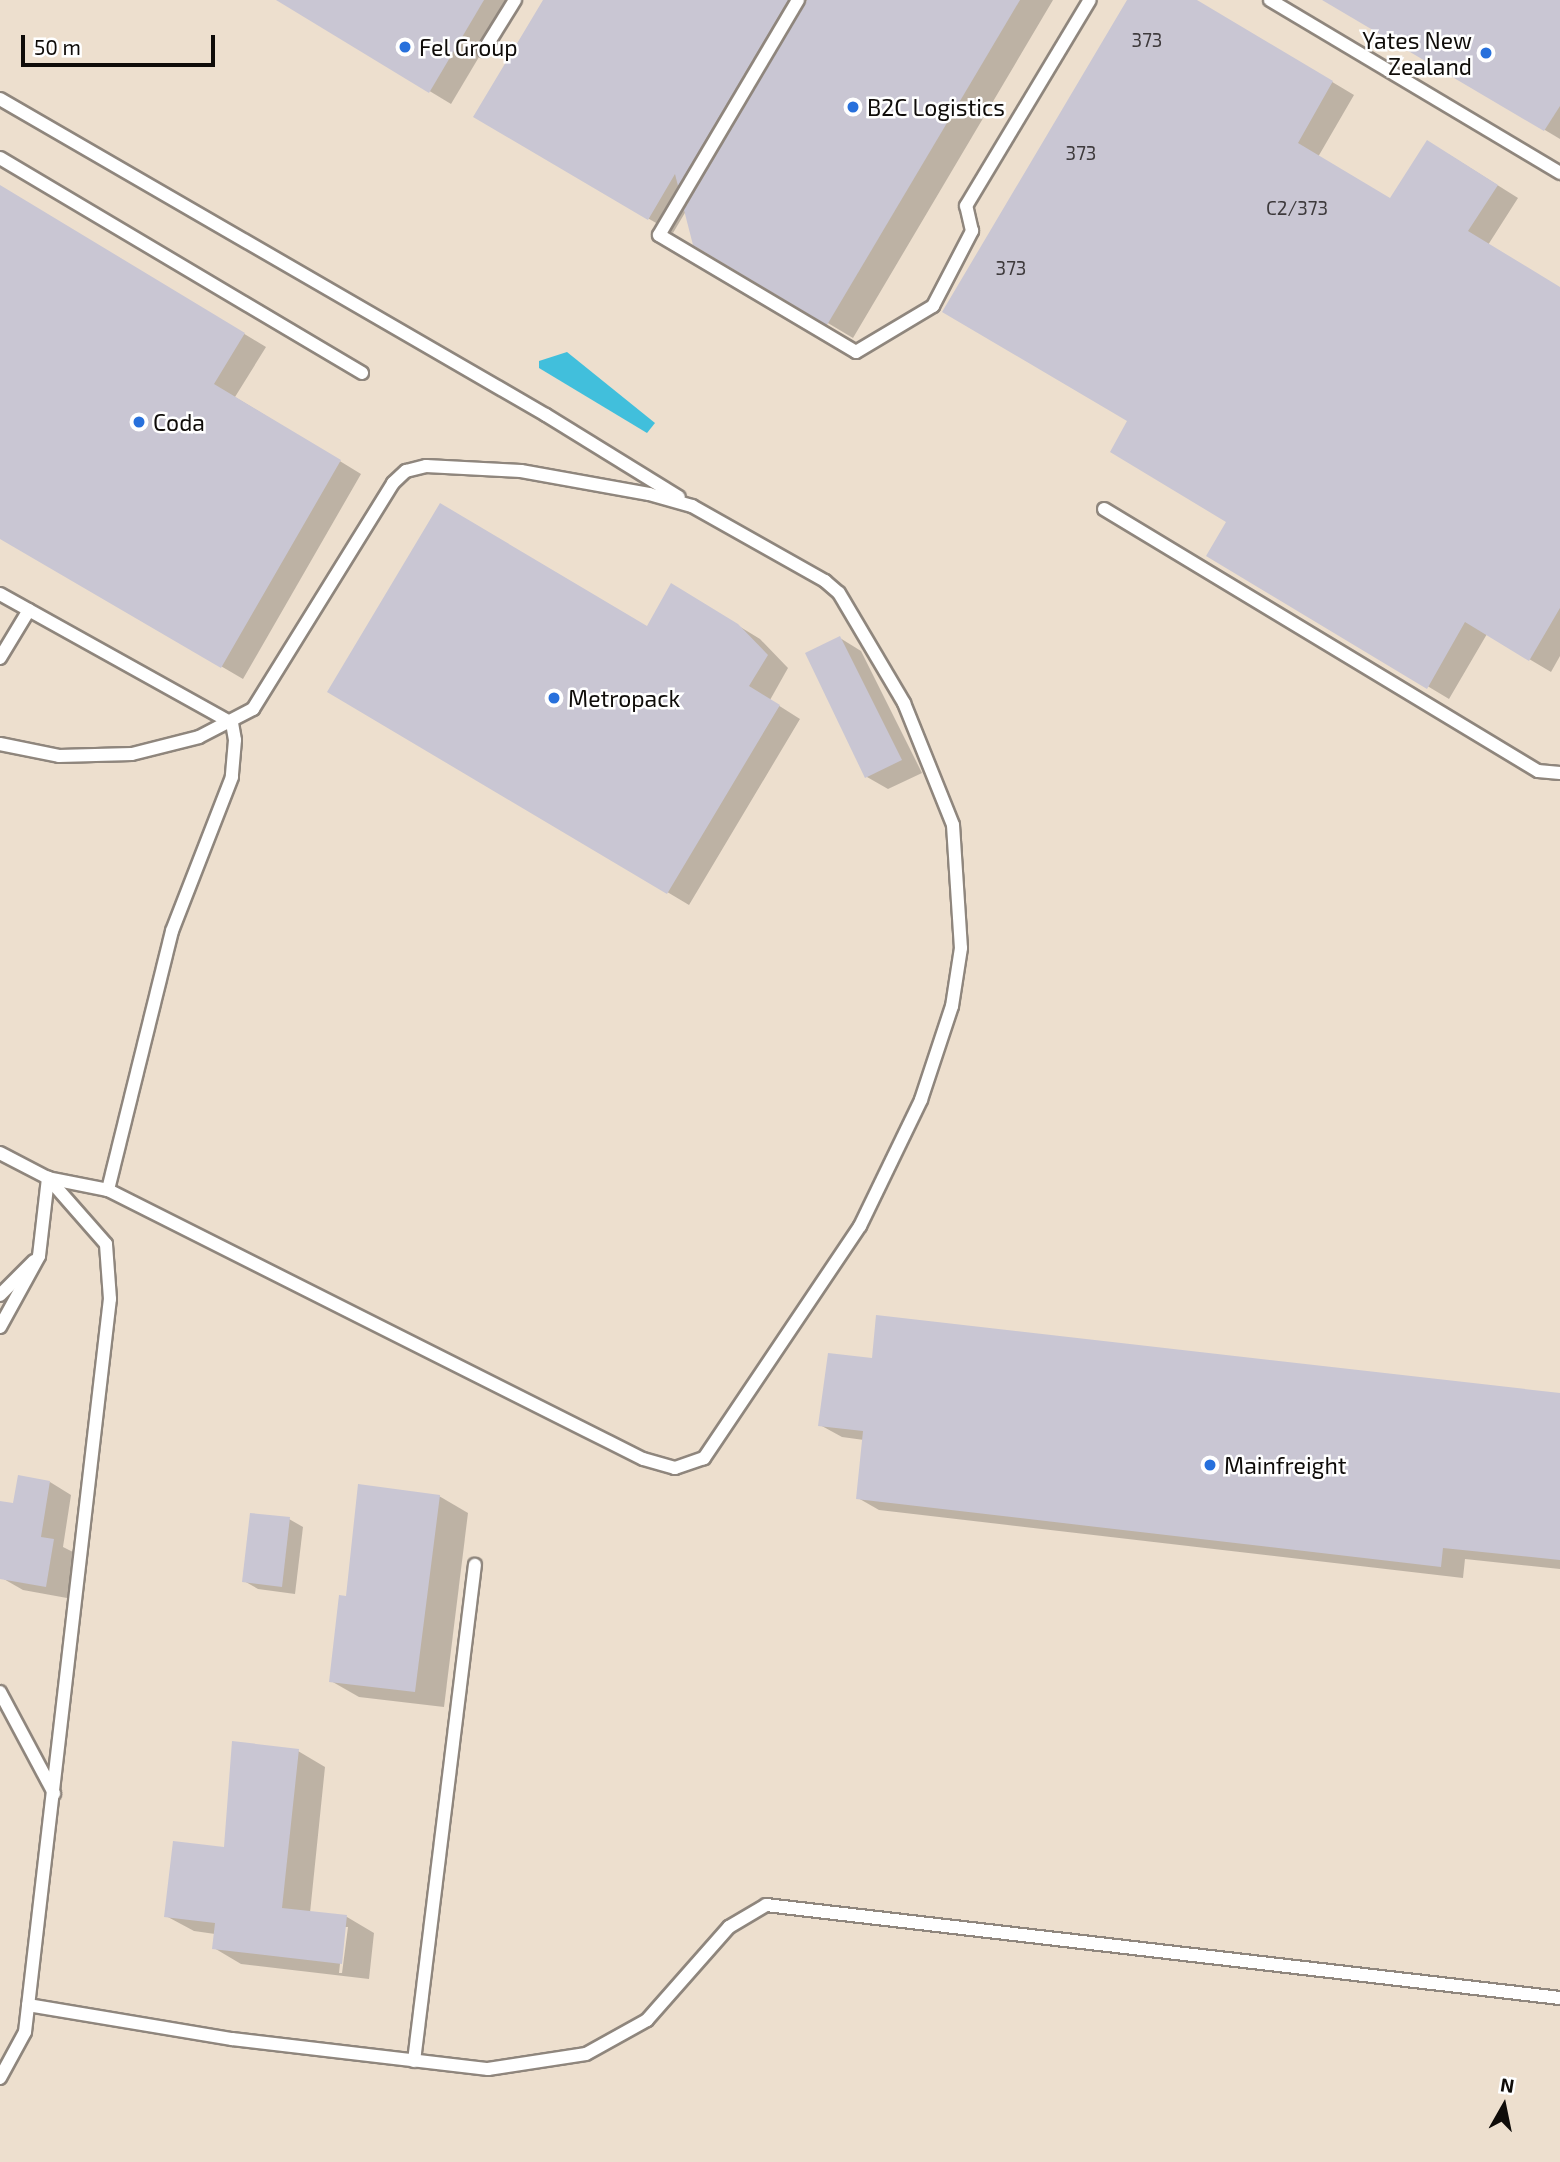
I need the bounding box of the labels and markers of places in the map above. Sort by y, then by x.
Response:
place label: Yates New Zealand [1362,26,1472,80]
place label: Fel Group [419,33,518,61]
marker: Fel Group [397,39,413,55]
marker: Yates New Zealand [1478,45,1494,61]
place label: B2C Logistics [867,93,1005,121]
marker: B2C Logistics [845,99,861,115]
place label: Coda [153,408,205,436]
marker: Coda [131,414,147,430]
place label: Metropack [568,684,680,712]
marker: Metropack [546,690,562,706]
place label: Mainfreight [1224,1451,1347,1479]
marker: Mainfreight [1202,1457,1218,1473]

